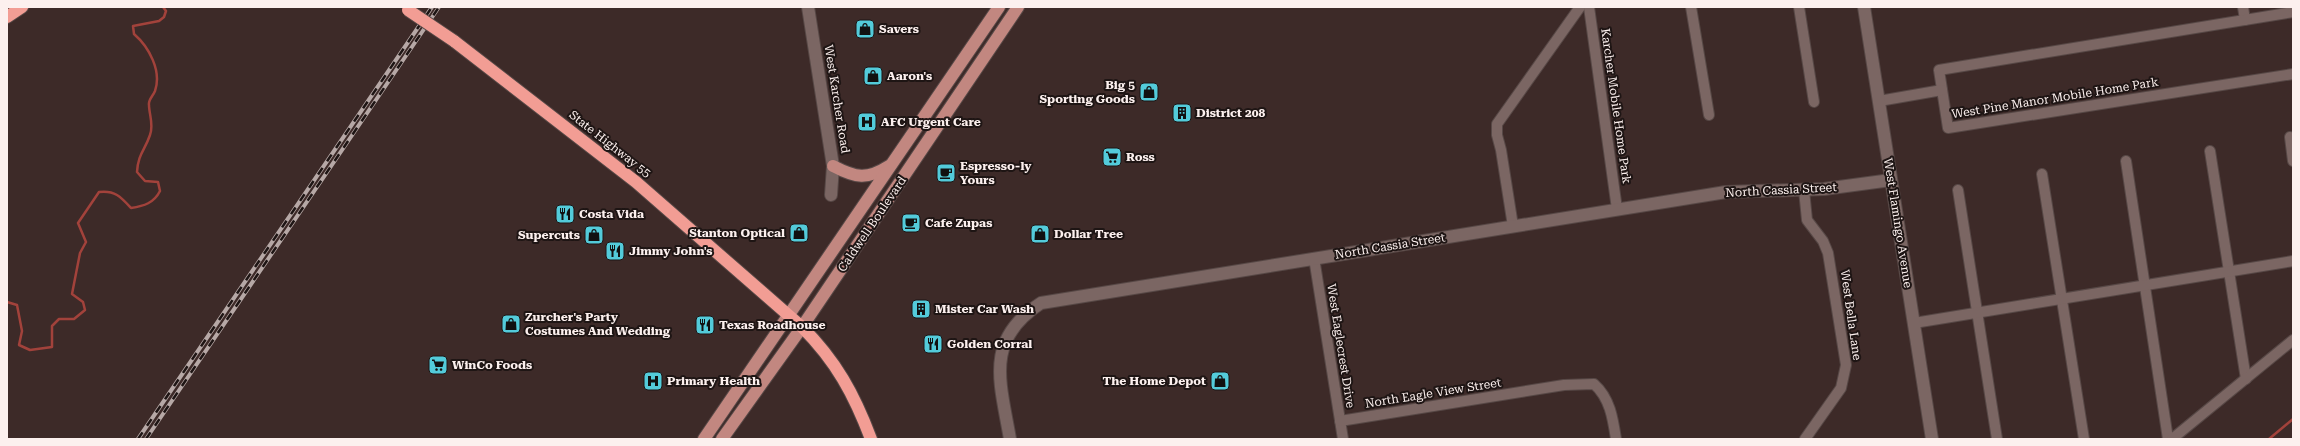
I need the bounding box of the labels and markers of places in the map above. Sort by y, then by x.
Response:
shop icon: Savers [854,18,876,40]
place label: Savers [879,22,919,36]
shop icon: Aaron's [862,65,884,87]
place label: Aaron's [887,69,932,83]
place label: Big 5 Sporting Goods [1039,78,1135,106]
shop icon: Big 5 Sporting Goods [1138,81,1160,103]
building icon: District 208 [1171,102,1193,124]
place label: District 208 [1196,106,1265,120]
hospital icon: AFC Urgent Care [856,111,878,133]
place label: AFC Urgent Care [881,115,981,129]
supermarket icon: Ross [1101,146,1123,168]
place label: Ross [1126,150,1155,164]
place label: Espresso-ly Yours [960,159,1032,187]
cafe icon: Espresso-ly Yours [935,162,957,184]
restaurant icon: Costa Vida [554,203,576,225]
place label: Costa Vida [579,207,644,221]
cafe icon: Cafe Zupas [900,212,922,234]
place label: Cafe Zupas [925,216,992,230]
shop icon: Stanton Optical [788,222,810,244]
shop icon: Dollar Tree [1029,223,1051,245]
shop icon: Supercuts [583,224,605,246]
place label: Stanton Optical [689,226,785,240]
place label: Dollar Tree [1054,227,1123,241]
place label: Supercuts [518,228,580,242]
restaurant icon: Jimmy John's [604,240,626,262]
place label: Jimmy John's [629,244,713,258]
building icon: Mister Car Wash [910,298,932,320]
place label: Mister Car Wash [935,302,1034,316]
place label: Zurcher's Party Costumes And Wedding [525,310,671,338]
shop icon: Zurcher's Party Costumes And Wedding [500,313,522,335]
restaurant icon: Texas Roadhouse [694,314,716,336]
place label: Texas Roadhouse [719,318,825,332]
restaurant icon: Golden Corral [922,333,944,355]
place label: Golden Corral [947,337,1032,351]
supermarket icon: WinCo Foods [427,354,449,376]
place label: WinCo Foods [452,358,532,372]
hospital icon: Primary Health [642,370,664,392]
shop icon: The Home Depot [1209,370,1231,392]
place label: Primary Health [667,374,760,388]
place label: The Home Depot [1103,374,1206,388]

